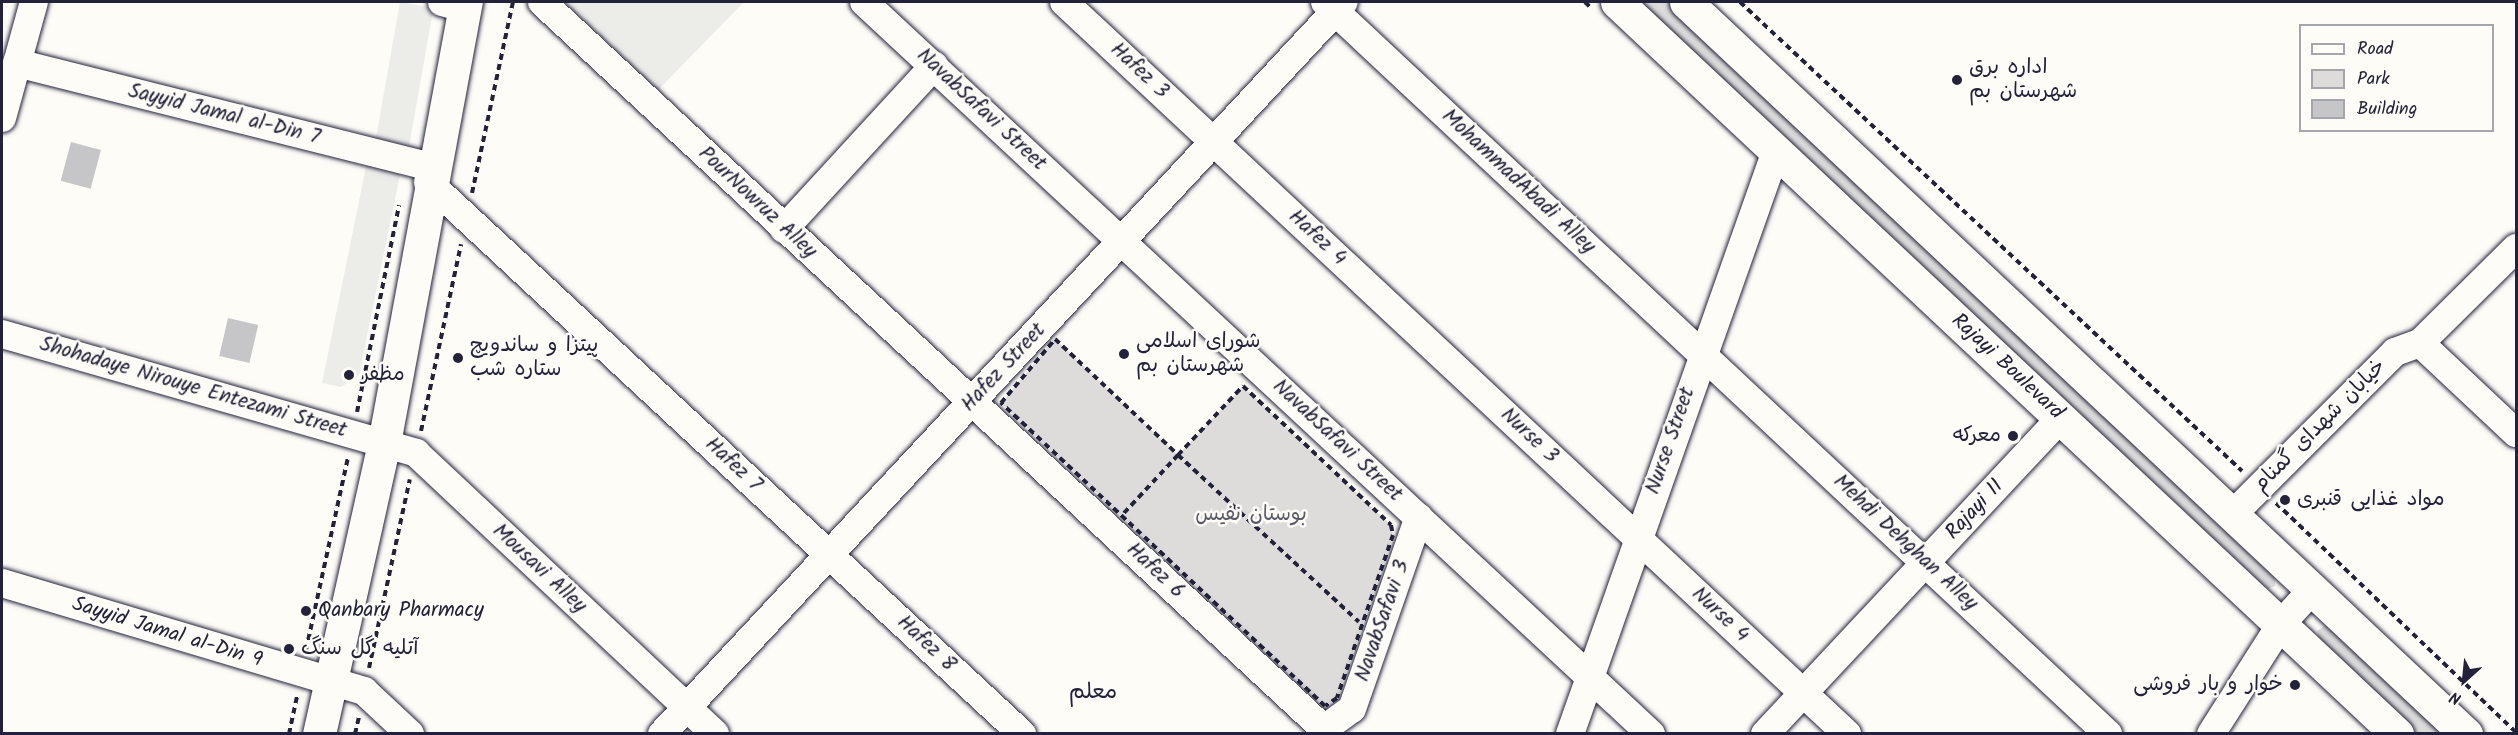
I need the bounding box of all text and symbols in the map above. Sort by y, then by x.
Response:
legend [2299,24,2494,132]
text: Road [2357,35,2393,64]
street label: Hafez 3 [1104,38,1174,104]
street label: NavabSafavi Street [911,43,1051,177]
place label: اداره برق شهرستان بم [1969,55,2077,105]
text: Park [2357,65,2390,94]
marker: اداره برق شهرستان بم [1950,73,1964,87]
street label: Sayyid Jamal al-Din 7 [125,79,323,151]
text: Building [2357,95,2417,124]
street label: MohammadAbadi Alley [1436,104,1600,260]
street label: PourNowruz Alley [692,142,822,264]
street label: Hafez 4 [1283,205,1351,271]
street label: Rajayi Boulevard [1946,309,2068,425]
street label: Hafez Street [957,318,1051,418]
place label: شورای اسلامی شهرستان بم [1136,329,1260,379]
street label: Shohadaye Nirouye Entezami Street [37,332,349,444]
place label: پیتزا و ساندویچ ستاره شب [470,333,598,383]
marker: شورای اسلامی شهرستان بم [1117,347,1131,361]
marker: پیتزا و ساندویچ ستاره شب [451,351,465,365]
street label: خیابان شهدای گمنام [2248,354,2392,498]
place label: مظفر [361,362,405,388]
marker: مظفر [342,368,356,382]
street label: NavabSafavi Street [1267,374,1407,508]
street label: Nurse Street [1641,384,1701,498]
street label: Nurse 3 [1495,403,1563,469]
place label: معرکه [1953,423,2001,449]
marker: معرکه [2006,429,2020,443]
street label: Hafez 7 [699,432,767,498]
street label: Mehdi Dehghan Alley [1827,470,1983,616]
street label: Rajayi 11 [1941,474,2009,546]
place label: مواد غذایی قنبری [2297,487,2445,513]
marker: مواد غذایی قنبری [2278,493,2292,507]
park label: بوستان نفیس [1195,502,1307,528]
street label: Mousavi Alley [487,519,591,619]
street label: Hafez 6 [1121,538,1189,604]
street label: NavabSafavi 3 [1350,557,1416,685]
street label: Nurse 4 [1686,582,1754,648]
street label: Sayyid Jamal al-Din 9 [69,592,265,674]
place label: Qanbary Pharmacy [318,598,484,624]
marker: Qanbary Pharmacy [299,604,313,618]
street label: Hafez 8 [891,610,961,678]
place label: آتلیه گل سنگ [301,636,419,662]
marker: آتلیه گل سنگ [282,642,296,656]
north arrow [2434,651,2494,711]
place label: خوار و بار فروشی [2133,672,2283,698]
marker: خوار و بار فروشی [2288,678,2302,692]
district label: معلم [1069,680,1117,706]
text: N [2445,684,2466,711]

